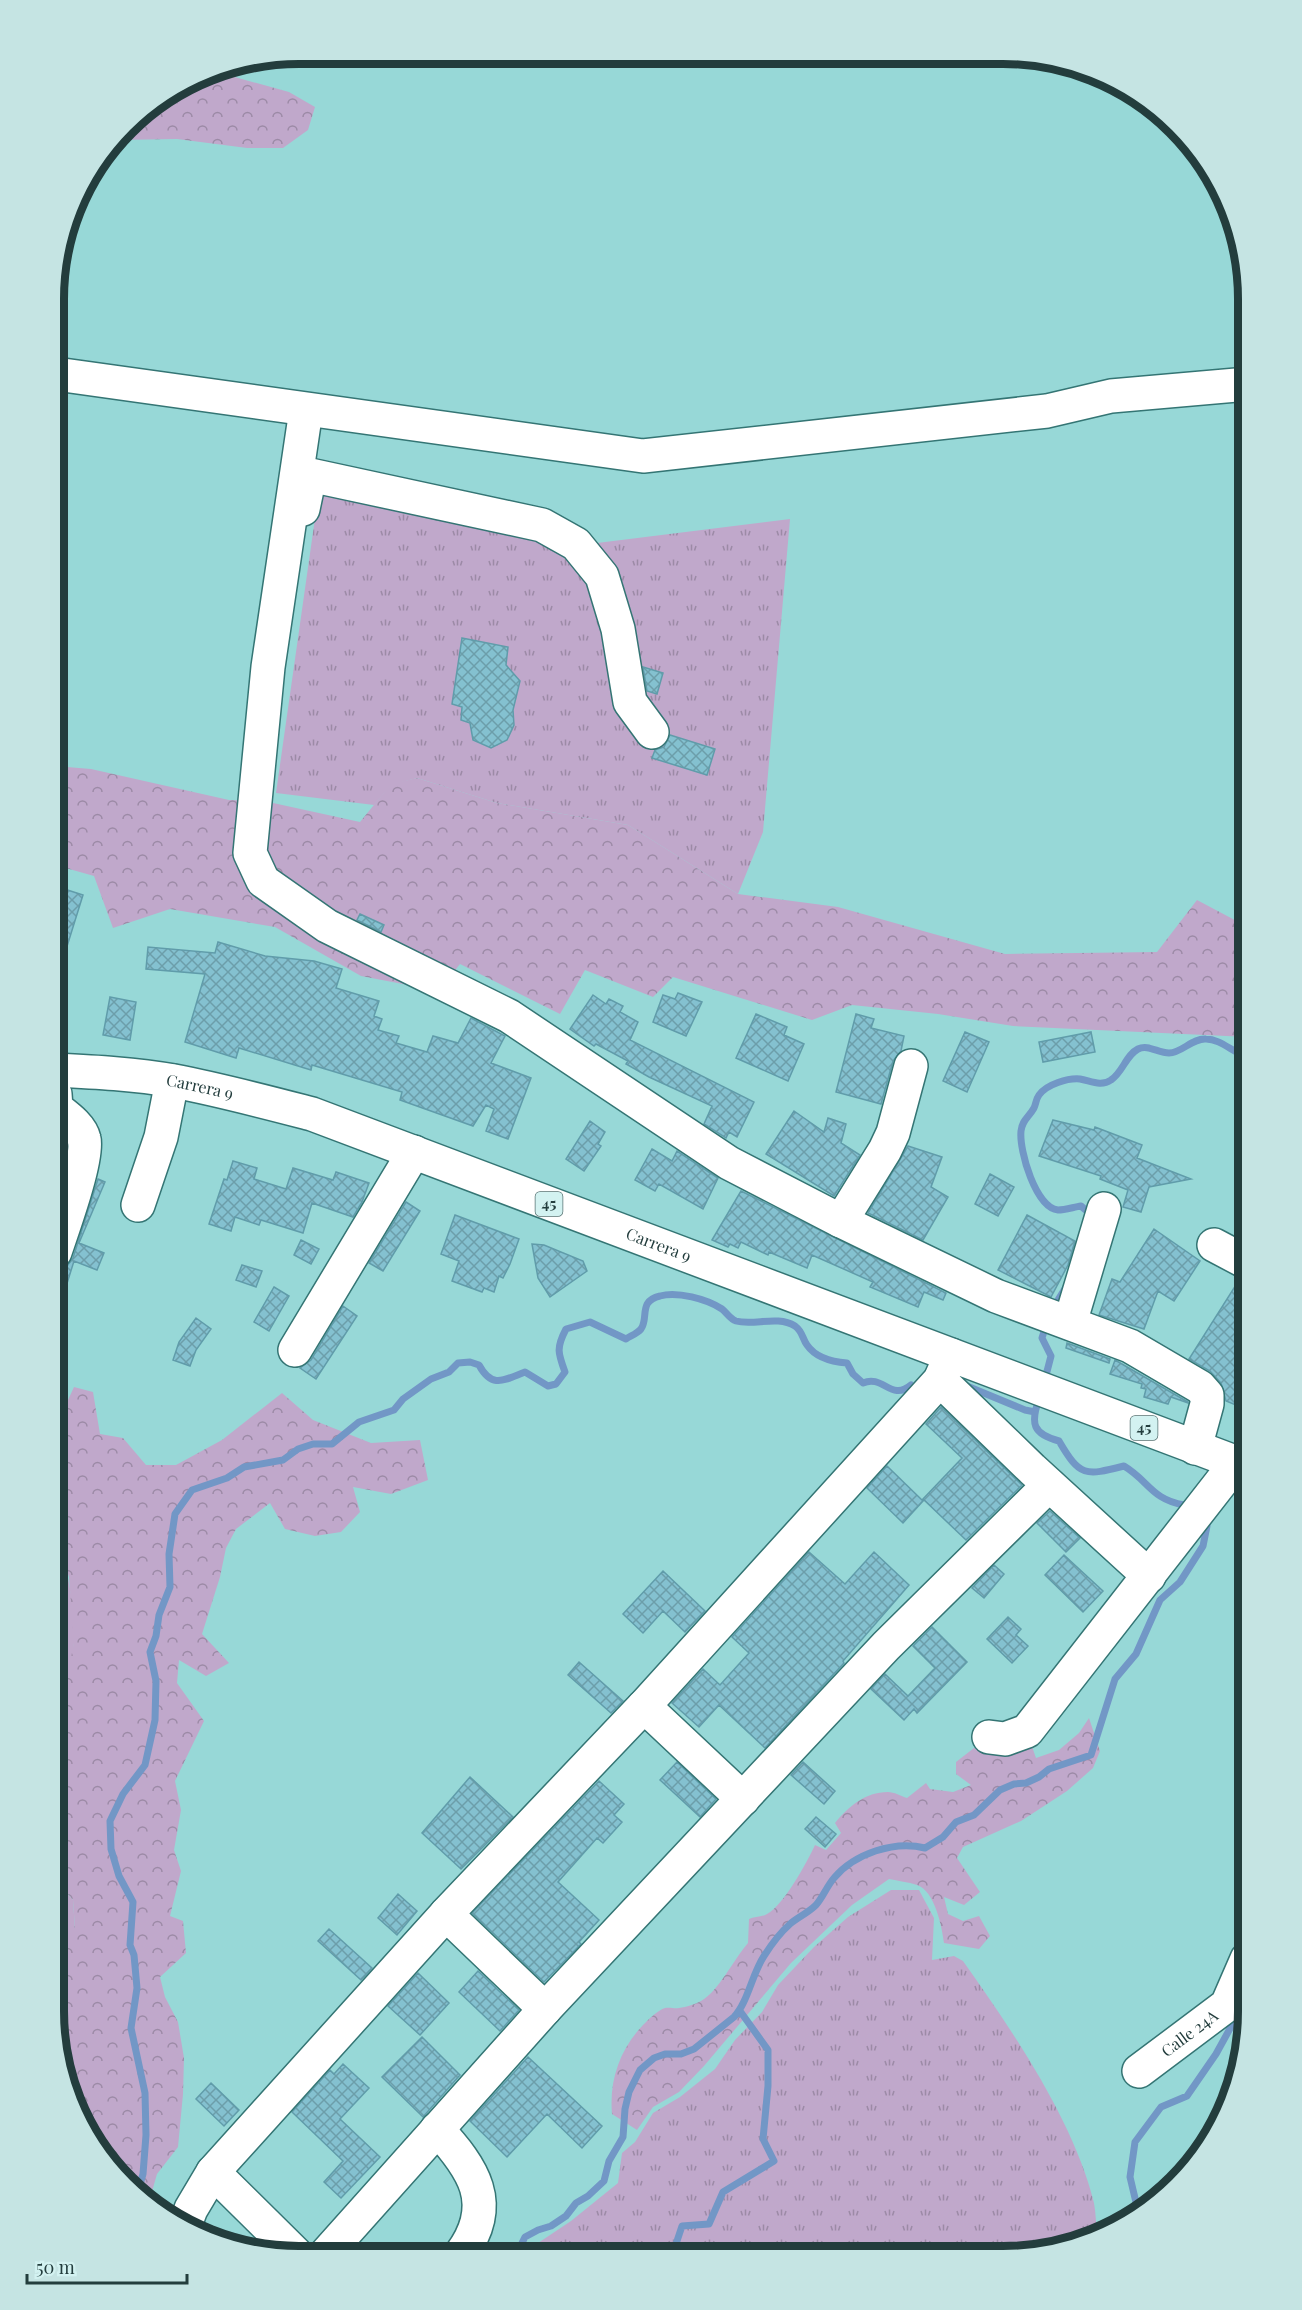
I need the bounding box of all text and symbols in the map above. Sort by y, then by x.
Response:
street label: Carrera 9 [165,1069,236,1104]
road number: 45 [536,1192,562,1216]
street label: Carrera 9 [623,1222,694,1266]
road number: 45 [1130,1416,1158,1440]
street label: Calle 24A [1157,2004,1222,2061]
scale bar [27,2247,188,2285]
text: 50 m [36,2255,75,2279]

